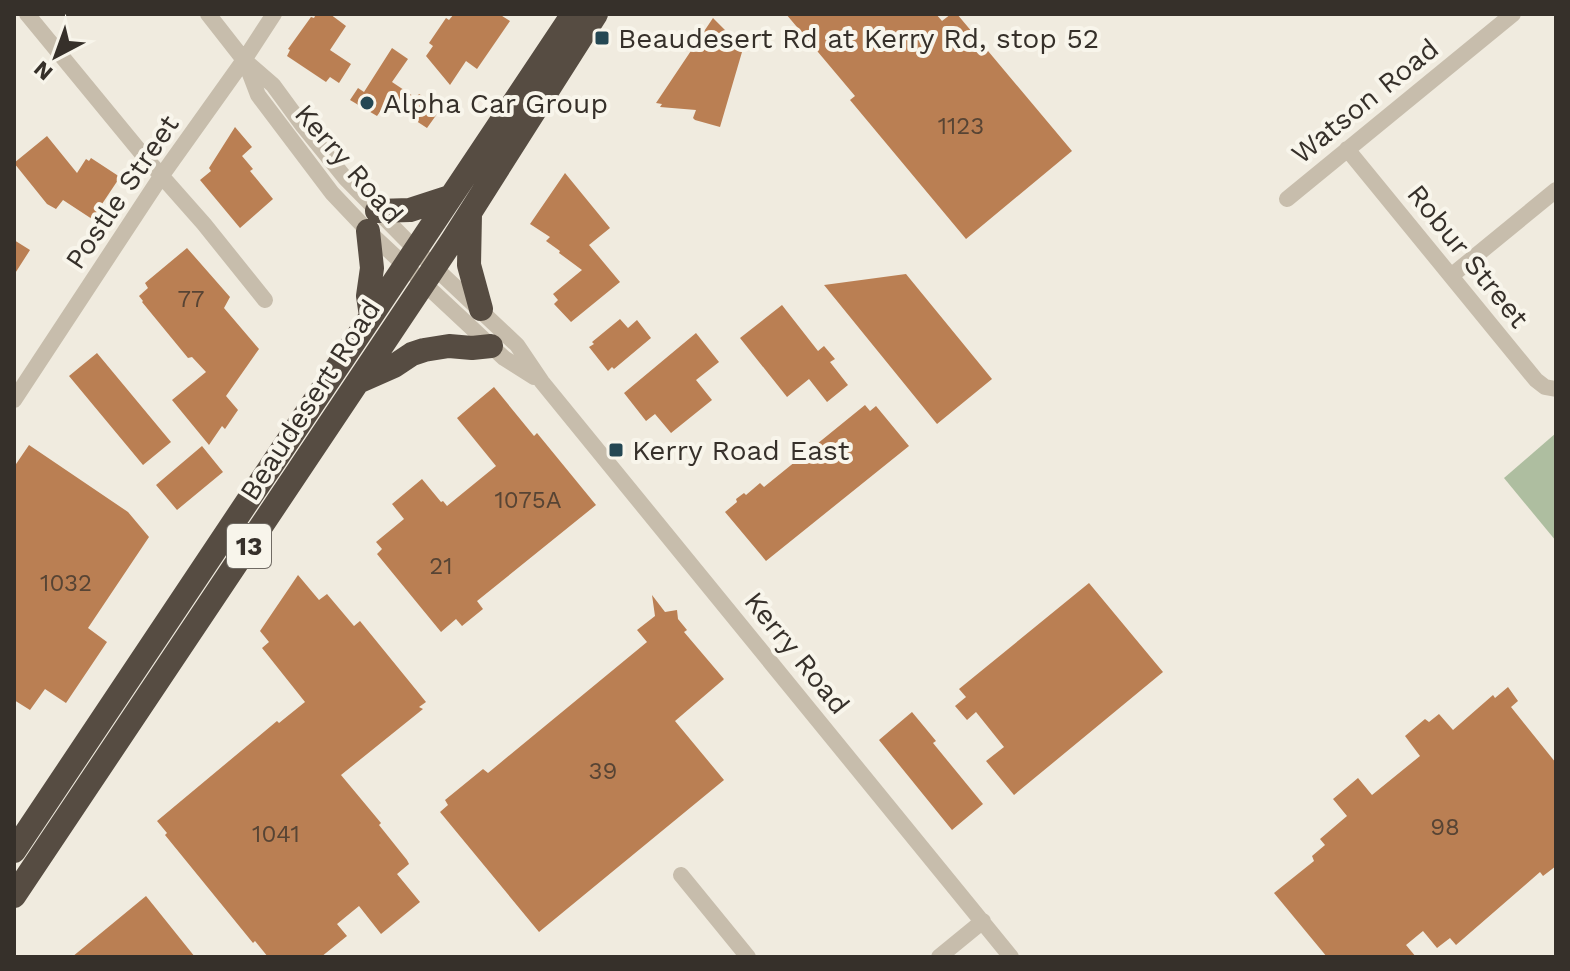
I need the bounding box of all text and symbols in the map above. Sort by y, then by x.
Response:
north arrow [16,16,96,96]
place label: Beaudesert Rd at Kerry Rd, stop 52 [618,22,1099,55]
marker: Beaudesert Rd at Kerry Rd, stop 52 [593,29,611,47]
street label: Watson Road [1285,32,1445,170]
text: N [29,56,58,86]
place label: Alpha Car Group [383,87,608,120]
marker: Alpha Car Group [358,94,376,112]
street label: Kerry Road [288,97,410,231]
street label: Postle Street [58,108,186,275]
house number: 1123 [938,112,984,140]
street label: Robur Street [1400,178,1536,334]
house number: 77 [178,285,204,313]
street label: Beaudesert Road [233,294,387,506]
place label: Kerry Road East [632,434,850,467]
marker: Kerry Road East [607,441,625,459]
house number: 1075A [494,486,562,514]
road number: 13 [227,524,271,568]
house number: 21 [429,552,453,580]
house number: 1032 [40,569,92,597]
street label: Kerry Road [738,585,856,721]
house number: 39 [589,757,617,785]
house number: 98 [1430,813,1460,841]
house number: 1041 [252,820,300,848]

